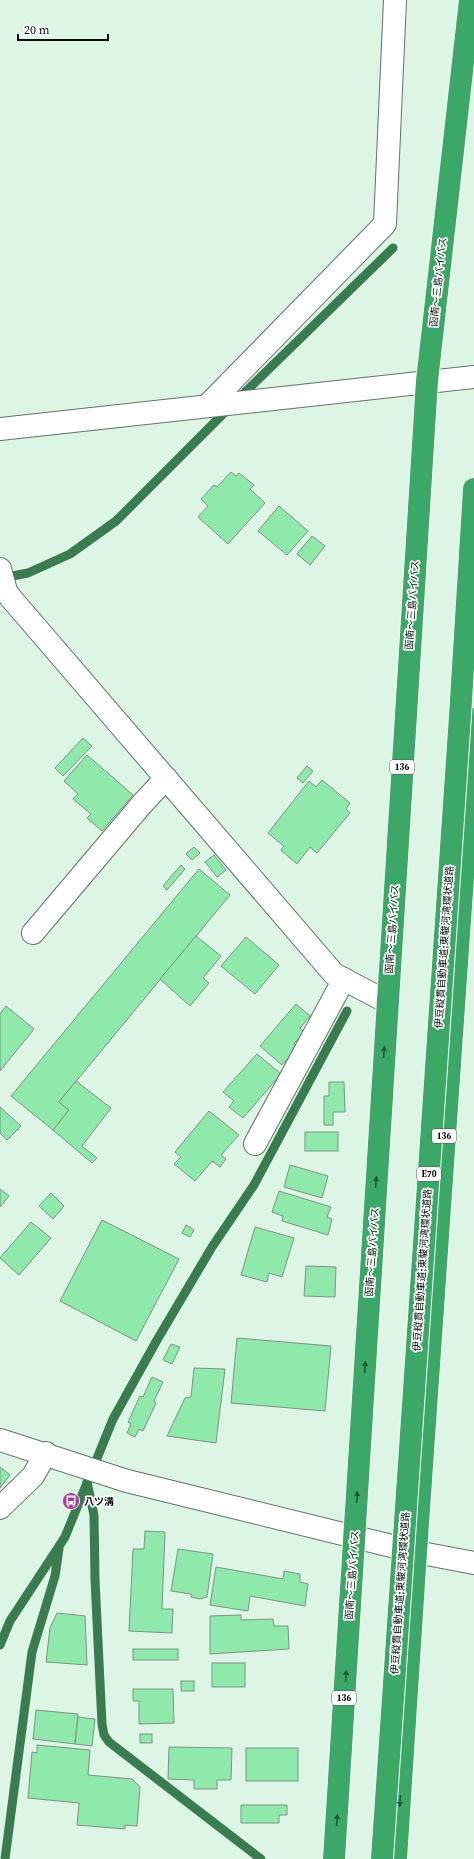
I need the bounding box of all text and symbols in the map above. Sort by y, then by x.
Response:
scale bar [18,16,108,42]
text: 20 m [24,22,50,38]
street label: 函南～三島バイパス [427,237,449,327]
street label: 函南～三島バイパス [402,560,422,650]
road number: 136 [390,760,414,774]
street label: 伊豆縦貫自動車道;東駿河湾環状道路 [432,865,456,1029]
street label: 函南～三島バイパス [382,884,402,974]
one-way arrow [381,1046,388,1058]
road number: 136 [432,1129,456,1143]
road number: E70 [417,1167,441,1181]
one-way arrow [373,1176,380,1188]
street label: 伊豆縦貫自動車道;東駿河湾環状道路 [410,1188,434,1352]
street label: 函南～三島バイパス [362,1207,382,1297]
one-way arrow [361,1361,368,1373]
bus stop icon: 八ツ溝 [61,1491,81,1511]
one-way arrow [353,1491,360,1503]
place label: 八ツ溝 [84,1495,114,1508]
street label: 伊豆縦貫自動車道;東駿河湾環状道路 [388,1511,412,1675]
street label: 函南～三島バイパス [342,1530,362,1620]
one-way arrow [342,1670,349,1682]
road number: 136 [332,1691,356,1705]
one-way arrow [396,1795,403,1807]
one-way arrow [333,1814,340,1826]

